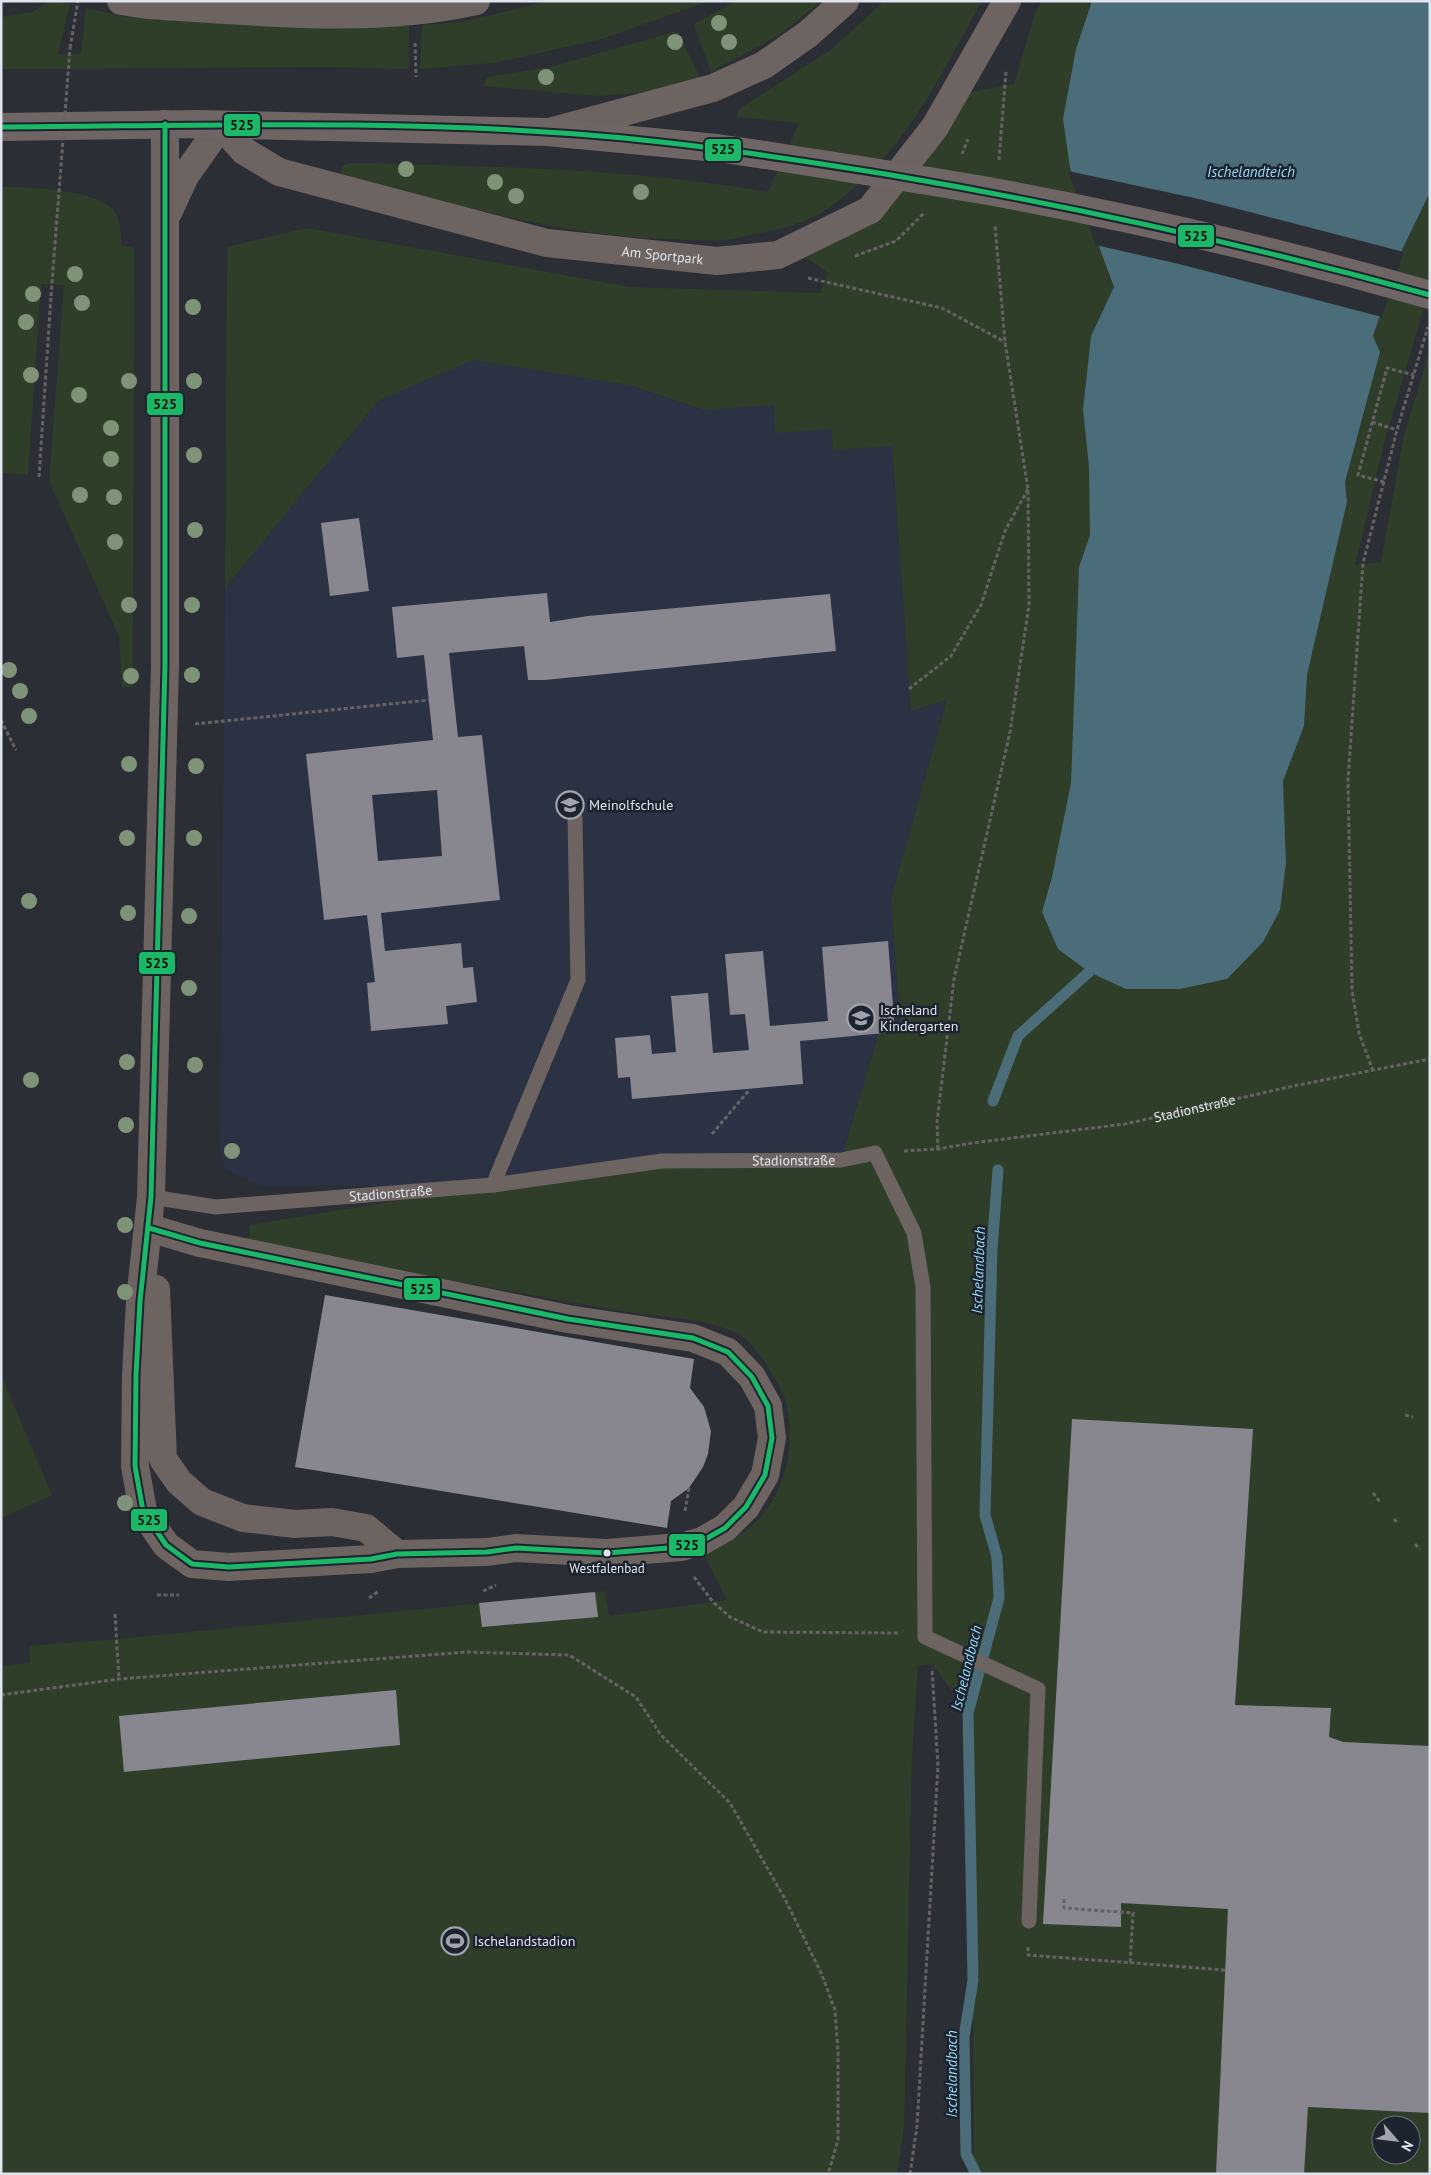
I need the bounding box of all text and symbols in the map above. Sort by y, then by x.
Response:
line badge: 525 [223,113,261,137]
text: 525 [230,116,254,134]
line badge: 525 [704,138,742,162]
text: 525 [711,140,735,158]
water label: Ischelandteich [1207,162,1295,181]
line badge: 525 [1177,224,1215,248]
text: 525 [1184,227,1208,245]
street label: Am Sportpark [621,242,704,269]
line badge: 525 [146,392,184,416]
text: 525 [153,395,177,413]
school or university icon: Meinolfschule [555,790,585,820]
place label: Meinolfschule [589,796,673,814]
line badge: 525 [138,951,176,975]
text: 525 [145,954,169,972]
place label: Ischeland Kindergarten [880,1001,958,1035]
school or university icon: Ischeland Kindergarten [846,1003,876,1033]
street label: Stadionstraße [1152,1090,1237,1126]
street label: Stadionstraße [752,1151,835,1169]
street label: Stadionstraße [348,1181,433,1205]
water label: Ischelandbach [967,1226,989,1314]
line badge: 525 [403,1277,441,1301]
text: 525 [410,1280,434,1298]
line badge: 525 [130,1508,168,1532]
text: 525 [137,1511,161,1529]
line badge: 525 [668,1533,706,1557]
text: 525 [675,1536,699,1554]
marker: Westfalenbad [602,1548,612,1558]
place label: Westfalenbad [569,1560,645,1577]
water label: Ischelandbach [946,1623,986,1713]
sports icon: Ischelandstadion [440,1926,470,1956]
place label: Ischelandstadion [474,1932,575,1950]
water label: Ischelandbach [942,2030,961,2118]
north arrow [1371,2115,1421,2165]
text: N [1397,2138,1418,2154]

